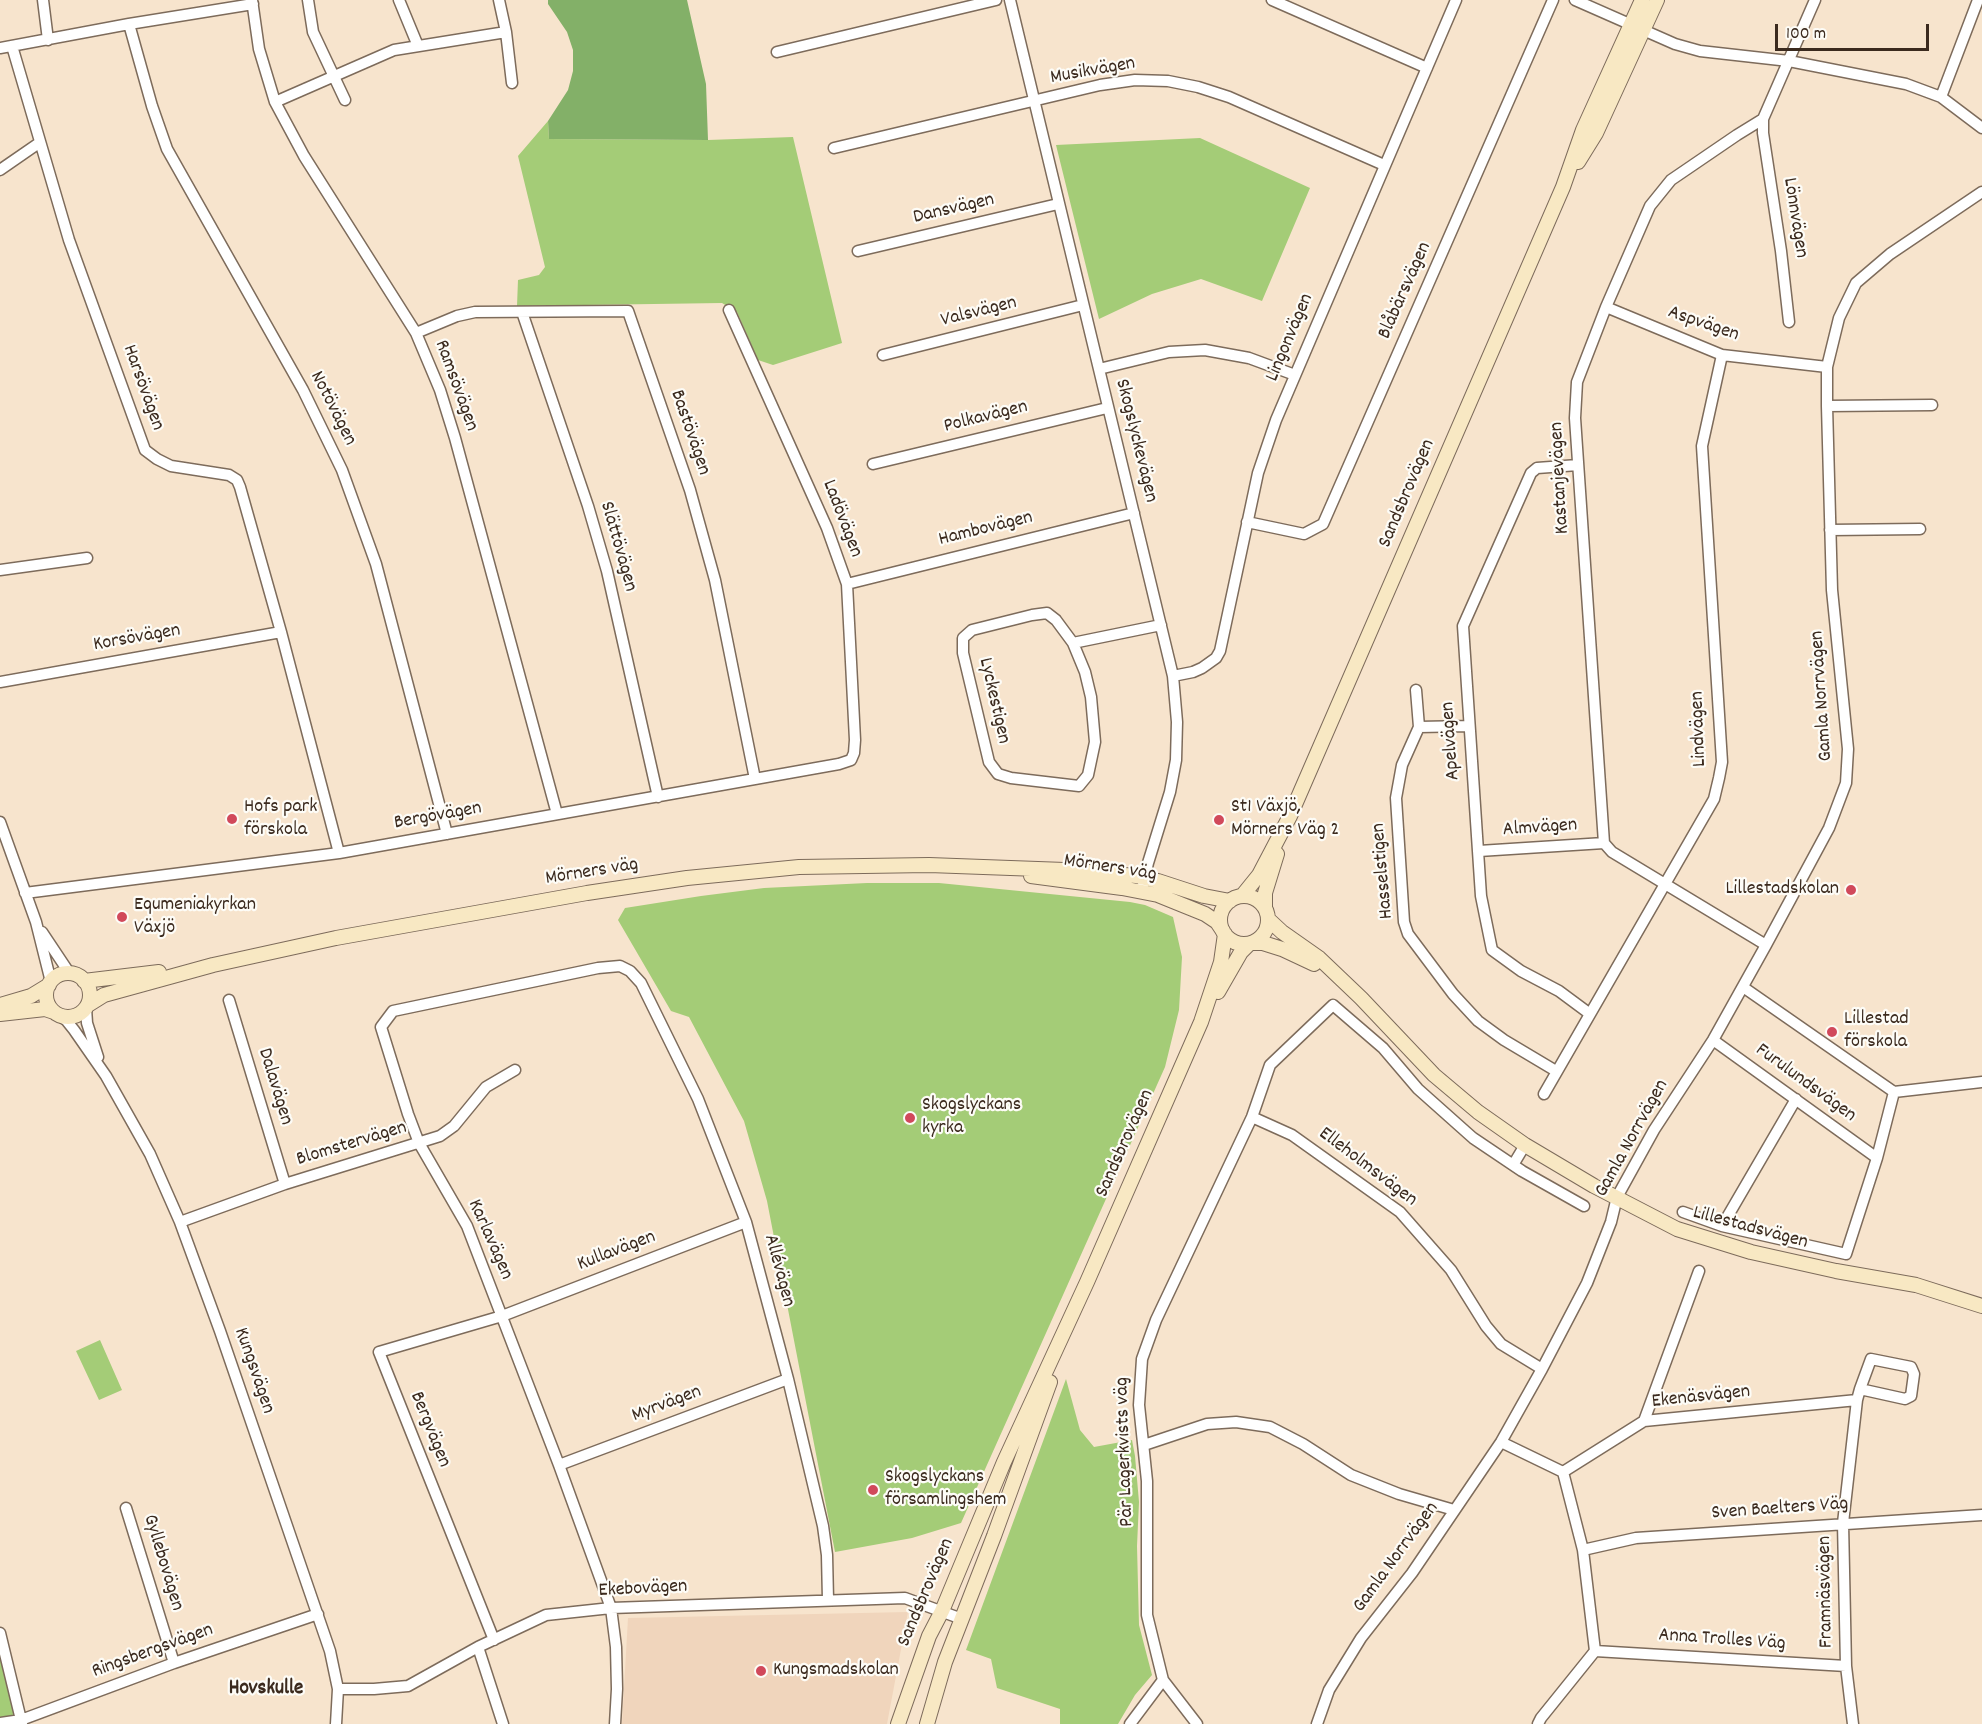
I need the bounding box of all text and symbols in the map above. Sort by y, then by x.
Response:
scale bar [1778,12,1932,50]
text: 100 m [1786,22,1826,47]
street label: Musikvägen [1049,53,1137,91]
street label: Lönnvägen [1776,176,1812,260]
street label: Dansvägen [911,189,997,231]
street label: Blåbärsvägen [1374,239,1438,343]
street label: Lingonvägen [1262,290,1320,386]
street label: Valsvägen [939,292,1019,334]
street label: Aspvägen [1664,302,1742,348]
street label: Ramsövägen [427,337,483,435]
street label: Harsövägen [115,342,169,434]
street label: Notövägen [303,368,361,450]
street label: Skogslyckevägen [1108,377,1162,505]
street label: Bastövägen [663,387,715,479]
street label: Polkavägen [942,396,1030,440]
street label: Kastanjevägen [1546,421,1576,535]
street label: Sandsbrovägen [1374,436,1442,552]
street label: Ladövägen [815,477,867,561]
street label: Slättövägen [593,499,641,595]
street label: Hambovägen [937,507,1035,553]
street label: Korsövägen [92,620,182,658]
street label: Gamla Norrvägen [1806,630,1840,762]
street label: Lyckestigen [971,656,1015,746]
street label: Lindvägen [1687,691,1713,767]
street label: Apelvägen [1437,701,1467,781]
place label: Hofs park förskola [244,796,317,843]
place label: St1 Växjö, Mörners Väg 2 [1231,796,1339,843]
street label: Bergövägen [392,798,484,836]
marker: Hofs park förskola [225,812,239,826]
marker: St1 Växjö, Mörners Väg 2 [1212,813,1226,827]
street label: Almvägen [1502,814,1578,844]
street label: Hasselstigen [1368,822,1400,920]
street label: Mörners väg [1062,850,1158,888]
street label: Mörners väg [544,854,640,892]
place label: Lillestadskolan [1725,878,1839,902]
marker: Lillestadskolan [1844,883,1858,897]
place label: Equmeniakyrkan Växjö [134,894,256,941]
marker: Equmeniakyrkan Växjö [115,910,129,924]
place label: Lillestad förskola [1844,1008,1909,1055]
marker: Lillestad förskola [1825,1025,1839,1039]
street label: Furulundsvägen [1750,1039,1860,1129]
street label: Dalavägen [251,1046,297,1128]
street label: Gamla Norrvägen [1591,1076,1675,1202]
street label: Sandsbrovägen [1092,1086,1160,1202]
place label: Skogslyckans kyrka [922,1094,1021,1141]
marker: Skogslyckans kyrka [903,1111,917,1125]
street label: Blomstervägen [294,1117,410,1173]
street label: Elleholmsvägen [1313,1123,1421,1213]
street label: Karlavägen [461,1196,517,1284]
street label: Lillestadsvägen [1690,1202,1810,1256]
street label: Kullavägen [574,1226,660,1278]
street label: Allévägen [757,1232,799,1310]
street label: Kungsvägen [227,1325,279,1417]
street label: Pär Lagerkvists väg [1111,1377,1141,1527]
street label: Myrvägen [629,1381,705,1429]
street label: Ekenäsvägen [1651,1381,1751,1415]
street label: Bergvägen [403,1389,455,1471]
place label: Skogslyckans församlingshem [885,1466,1006,1513]
marker: Skogslyckans församlingshem [866,1483,880,1497]
street label: Sven Baelters Väg [1711,1493,1849,1527]
street label: Gamla Norrvägen [1349,1498,1445,1618]
street label: Gyllebovägen [136,1512,188,1614]
street label: Sandsbrovägen [893,1535,961,1651]
street label: Framnäsvägen [1814,1536,1840,1648]
street label: Ekebovägen [598,1576,688,1604]
street label: Ringsbergsvägen [89,1619,217,1685]
street label: Anna Trolles Väg [1658,1625,1786,1657]
place label: Kungsmadskolan [773,1659,899,1683]
marker: Kungsmadskolan [754,1664,768,1678]
district label: Hovskulle [229,1677,303,1703]

